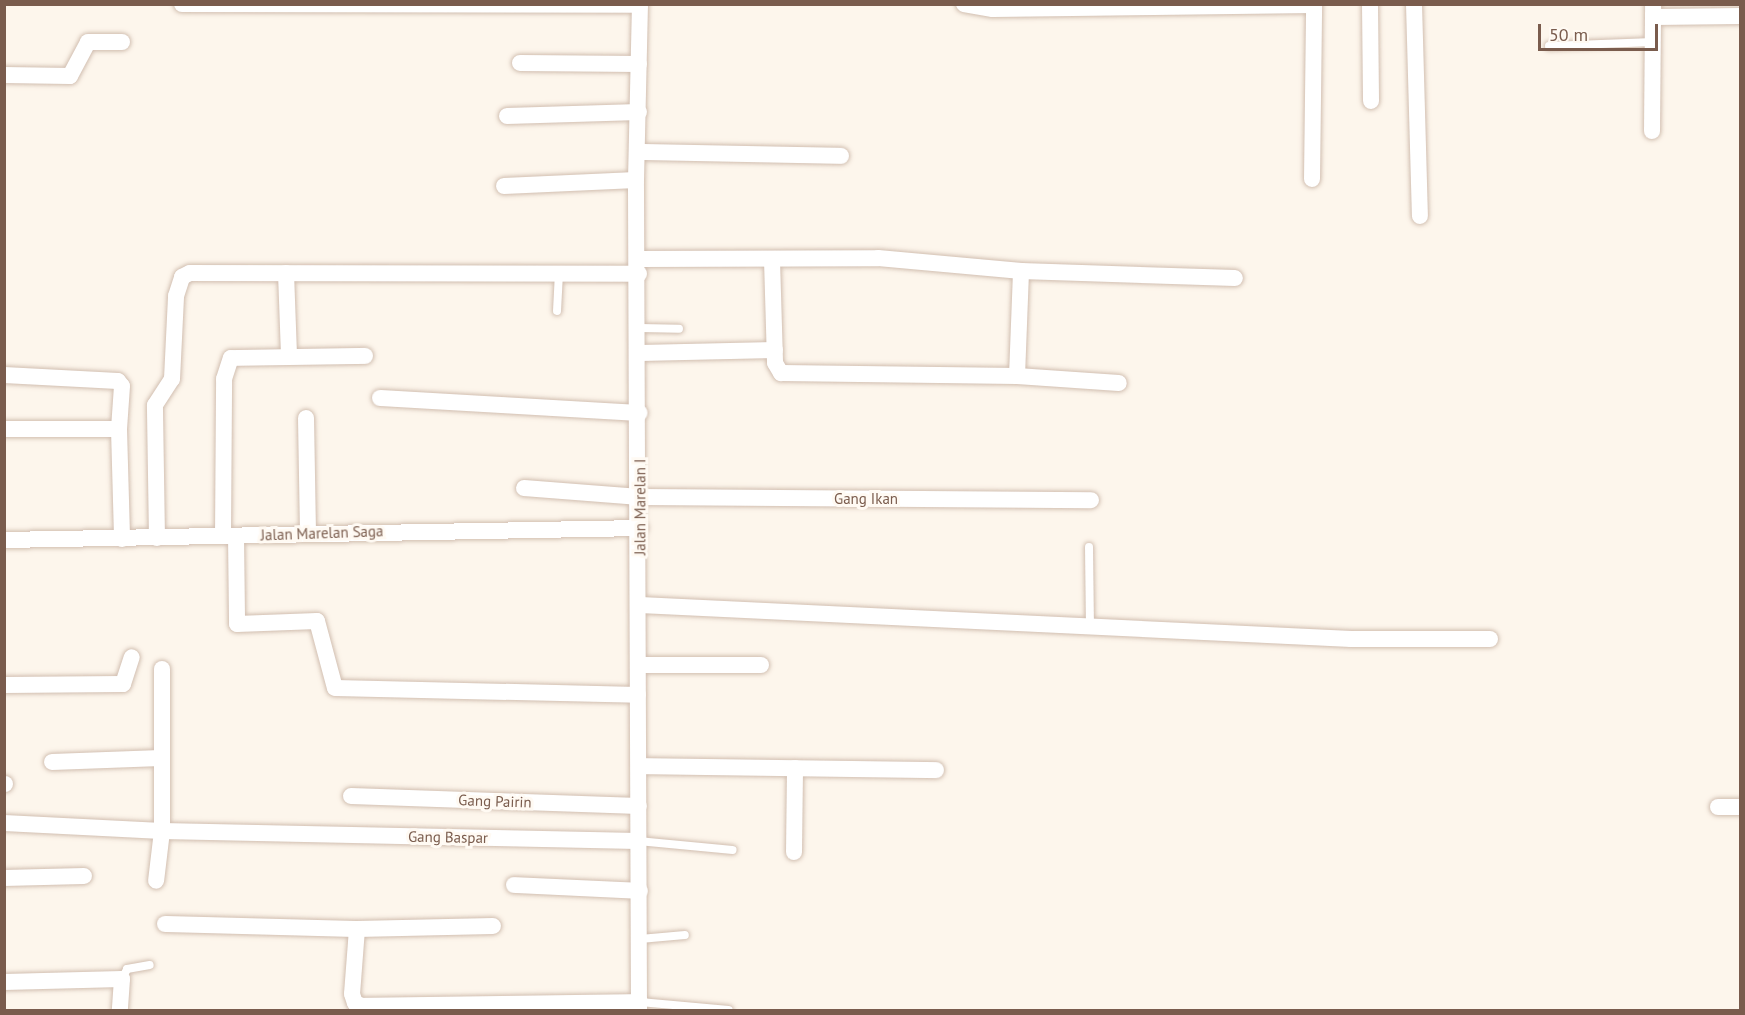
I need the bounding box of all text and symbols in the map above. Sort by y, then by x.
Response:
scale bar [1541,12,1661,50]
text: 50 m [1549,23,1588,46]
street label: Jalan Marelan I [631,459,649,555]
street label: Gang Ikan [834,490,898,508]
street label: Jalan Marelan Saga [260,522,384,544]
street label: Gang Pairin [458,791,532,811]
street label: Gang Baspar [408,827,488,847]

